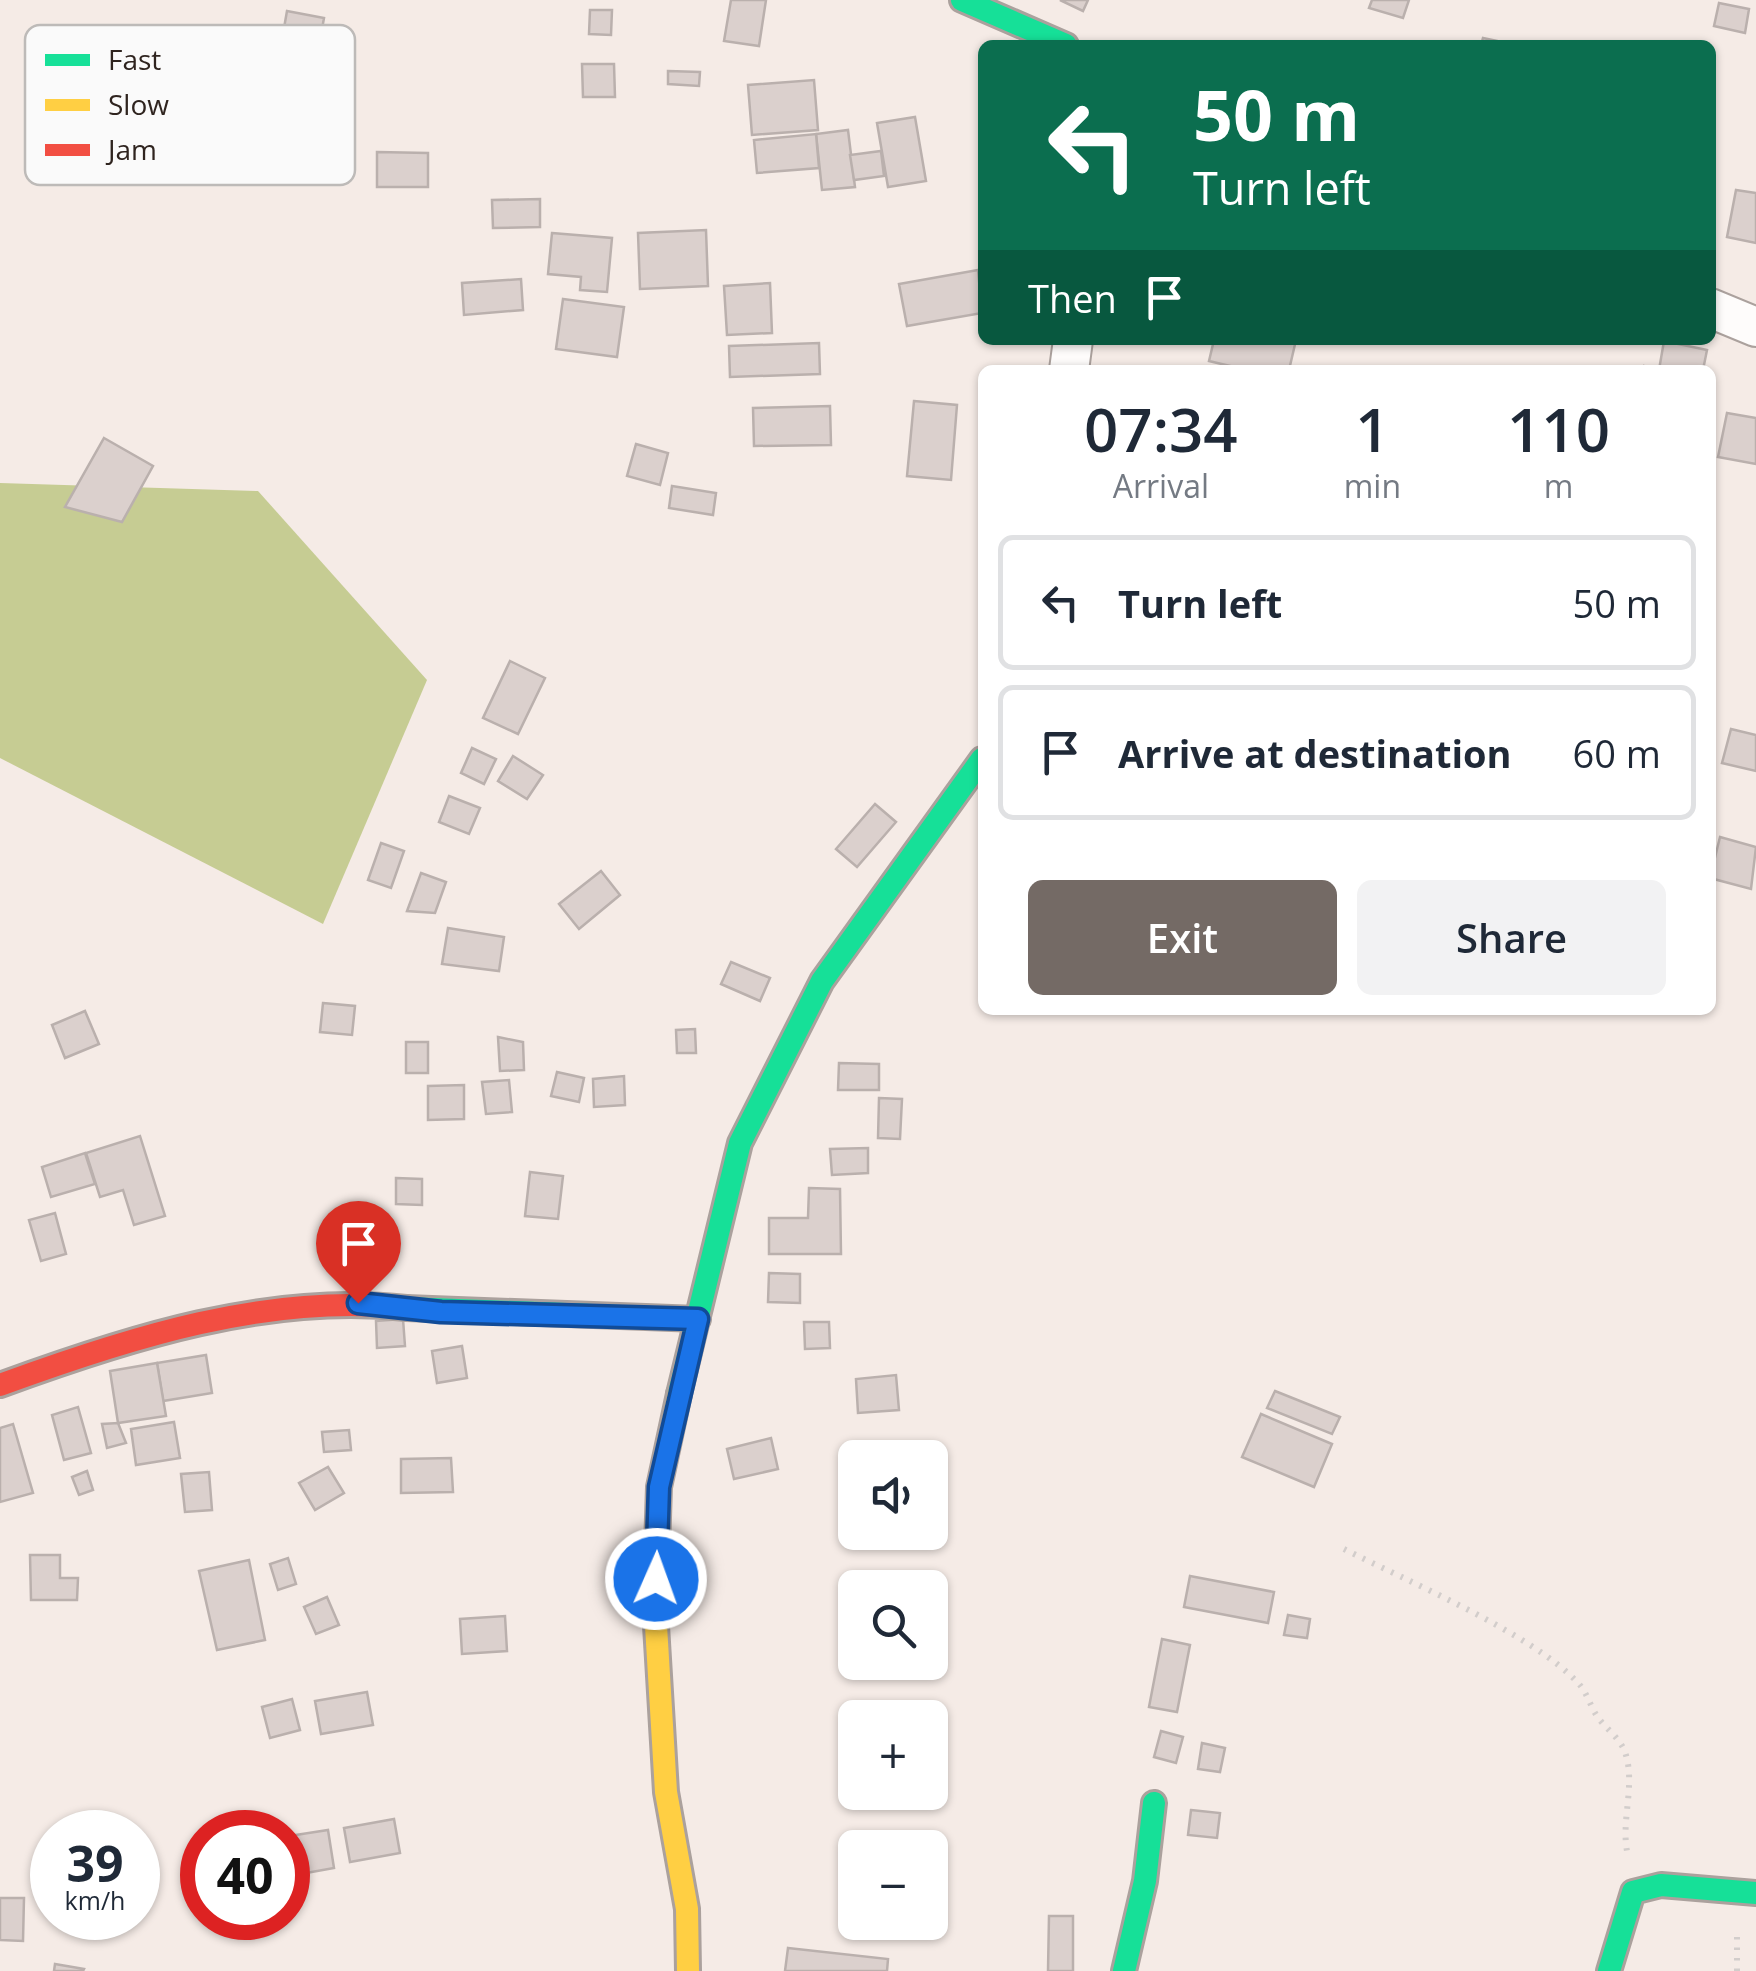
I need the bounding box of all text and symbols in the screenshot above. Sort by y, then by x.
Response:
legend [25,25,355,185]
text: Fast [108,40,161,78]
text: 50 m [1193,66,1360,162]
icon: left [1028,80,1158,210]
text: Slow [108,85,169,123]
text: Jam [105,130,157,168]
text: Turn left [1193,157,1371,218]
icon: arrive [1137,270,1192,325]
text: Then [1028,272,1117,324]
text: 07:34 [1084,388,1238,470]
text: 1 [1355,388,1390,470]
text: 110 [1507,388,1610,470]
text: Arrival [1113,464,1209,507]
text: min [1344,464,1401,507]
text: m [1544,464,1573,507]
icon: left [1033,575,1088,630]
text: Turn left [1118,577,1282,629]
text: 50 m [1572,577,1661,629]
icon: arrive [1033,725,1088,780]
text: Arrive at destination [1118,727,1512,779]
text: 60 m [1572,727,1661,779]
button: Exit [1028,880,1337,995]
button: Share [1357,880,1666,995]
pin [316,1201,401,1304]
icon: arrive [331,1216,386,1271]
map controls [838,1440,948,1940]
button: sound [838,1440,948,1550]
position arrow [604,1527,708,1631]
button: search [838,1570,948,1680]
button: + [838,1700,948,1810]
speed limit sign: 40 [180,1810,310,1940]
text: 39 [66,1829,124,1897]
button: − [838,1830,948,1940]
text: km/h [65,1883,125,1917]

